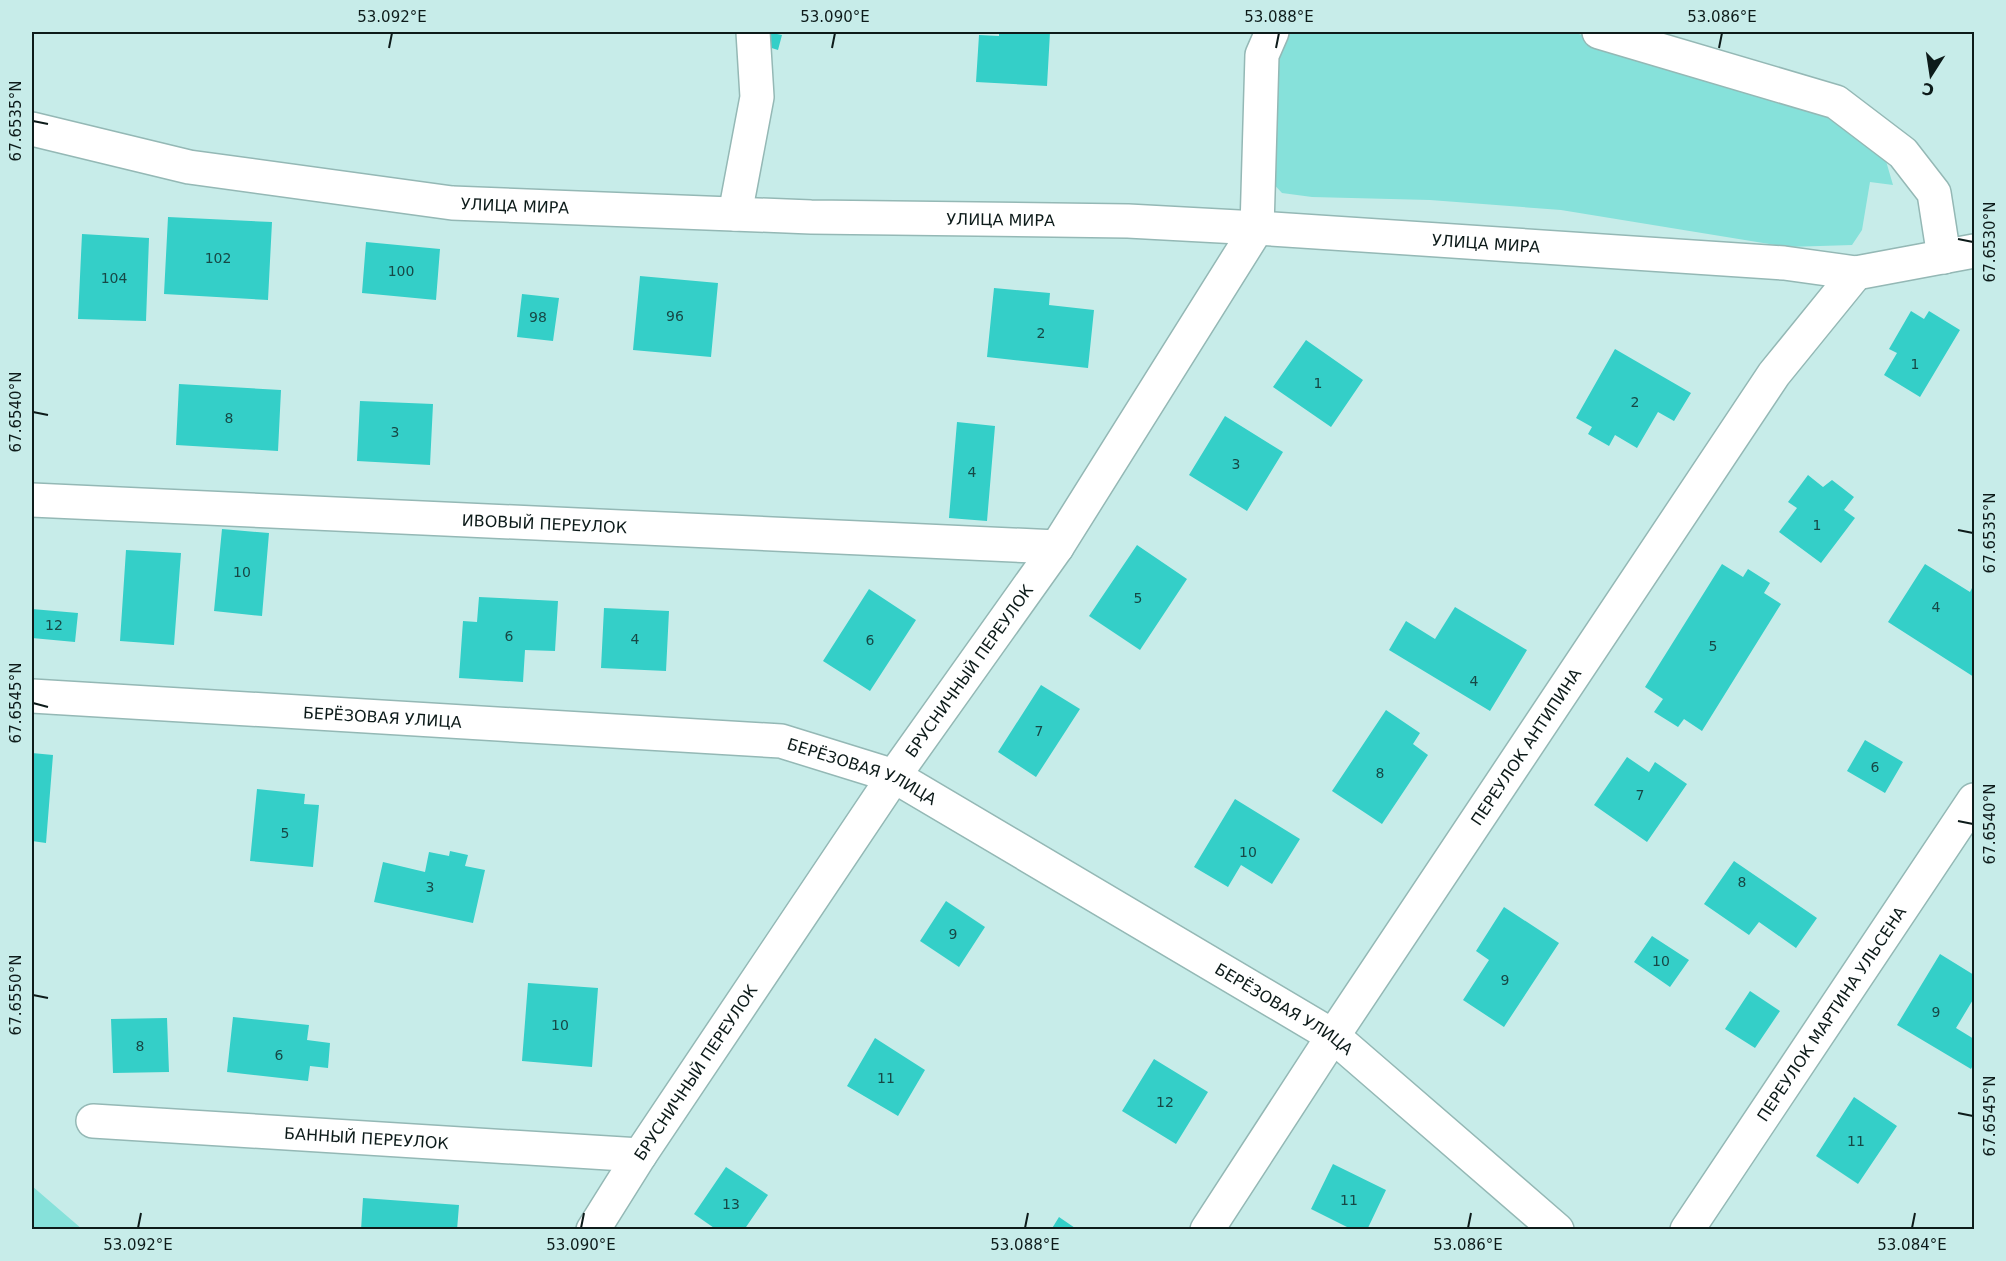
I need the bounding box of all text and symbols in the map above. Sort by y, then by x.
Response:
text: 53.092°E [357,8,427,26]
text: 53.090°E [800,8,870,26]
text: 53.088°E [1244,8,1314,26]
text: 53.086°E [1687,8,1757,26]
north arrow [1901,45,1961,105]
text: С [1920,79,1936,100]
text: 67.6535°N [7,81,25,161]
street label: УЛИЦА МИРА [460,194,570,217]
text: 67.6530°N [1981,202,1999,282]
street label: УЛИЦА МИРА [946,209,1055,230]
street label: УЛИЦА МИРА [1431,230,1541,256]
house number: 102 [205,250,231,266]
house number: 100 [388,263,414,279]
house number: 104 [101,270,127,286]
house number: 96 [666,308,684,324]
house number: 98 [529,309,547,325]
house number: 2 [1037,325,1045,341]
house number: 1 [1911,356,1919,372]
text: 67.6540°N [7,372,25,452]
house number: 1 [1314,375,1322,391]
house number: 2 [1631,394,1639,410]
house number: 8 [225,410,233,426]
house number: 3 [391,424,399,440]
house number: 3 [1232,456,1240,472]
house number: 4 [968,464,977,480]
text: 67.6535°N [1981,493,1999,573]
street label: ИВОВЫЙ ПЕРЕУЛОК [461,510,628,537]
house number: 1 [1813,517,1821,533]
house number: 10 [233,564,251,580]
street label: БРУСНИЧНЫЙ ПЕРЕУЛОК [901,580,1037,761]
house number: 5 [1134,590,1142,606]
house number: 4 [1932,599,1941,615]
house number: 12 [45,617,63,633]
house number: 6 [505,628,514,644]
house number: 4 [631,631,640,647]
house number: 6 [866,632,875,648]
house number: 5 [1709,638,1717,654]
text: 67.6545°N [7,663,25,743]
street label: ПЕРЕУЛОК АНТИПИНА [1467,665,1585,829]
house number: 4 [1470,673,1479,689]
street label: БЕРЁЗОВАЯ УЛИЦА [302,703,462,731]
house number: 7 [1035,723,1043,739]
street label: БЕРЁЗОВАЯ УЛИЦА [785,734,940,809]
house number: 6 [1871,759,1880,775]
house number: 8 [1376,765,1384,781]
text: 67.6540°N [1981,784,1999,864]
house number: 7 [1636,787,1644,803]
house number: 5 [281,825,289,841]
house number: 10 [1239,844,1257,860]
house number: 8 [1738,874,1746,890]
house number: 3 [426,879,434,895]
street label: ПЕРЕУЛОК МАРТИНА УЛЬСЕНА [1753,903,1910,1125]
house number: 9 [949,926,957,942]
house number: 10 [1652,953,1670,969]
text: 67.6550°N [7,955,25,1035]
street label: БЕРЁЗОВАЯ УЛИЦА [1212,959,1357,1059]
house number: 9 [1501,972,1509,988]
street label: БРУСНИЧНЫЙ ПЕРЕУЛОК [630,980,761,1164]
house number: 9 [1932,1004,1940,1020]
house number: 10 [551,1017,569,1033]
house number: 8 [136,1038,144,1054]
house number: 6 [275,1047,284,1063]
house number: 11 [877,1070,895,1086]
text: 67.6545°N [1981,1076,1999,1156]
house number: 12 [1156,1094,1174,1110]
street label: БАННЫЙ ПЕРЕУЛОК [284,1123,450,1153]
house number: 11 [1847,1133,1865,1149]
house number: 11 [1340,1192,1358,1208]
house number: 13 [722,1196,740,1212]
text: 53.092°E [103,1236,173,1254]
text: 53.090°E [546,1236,616,1254]
text: 53.088°E [990,1236,1060,1254]
text: 53.086°E [1433,1236,1503,1254]
text: 53.084°E [1877,1236,1947,1254]

